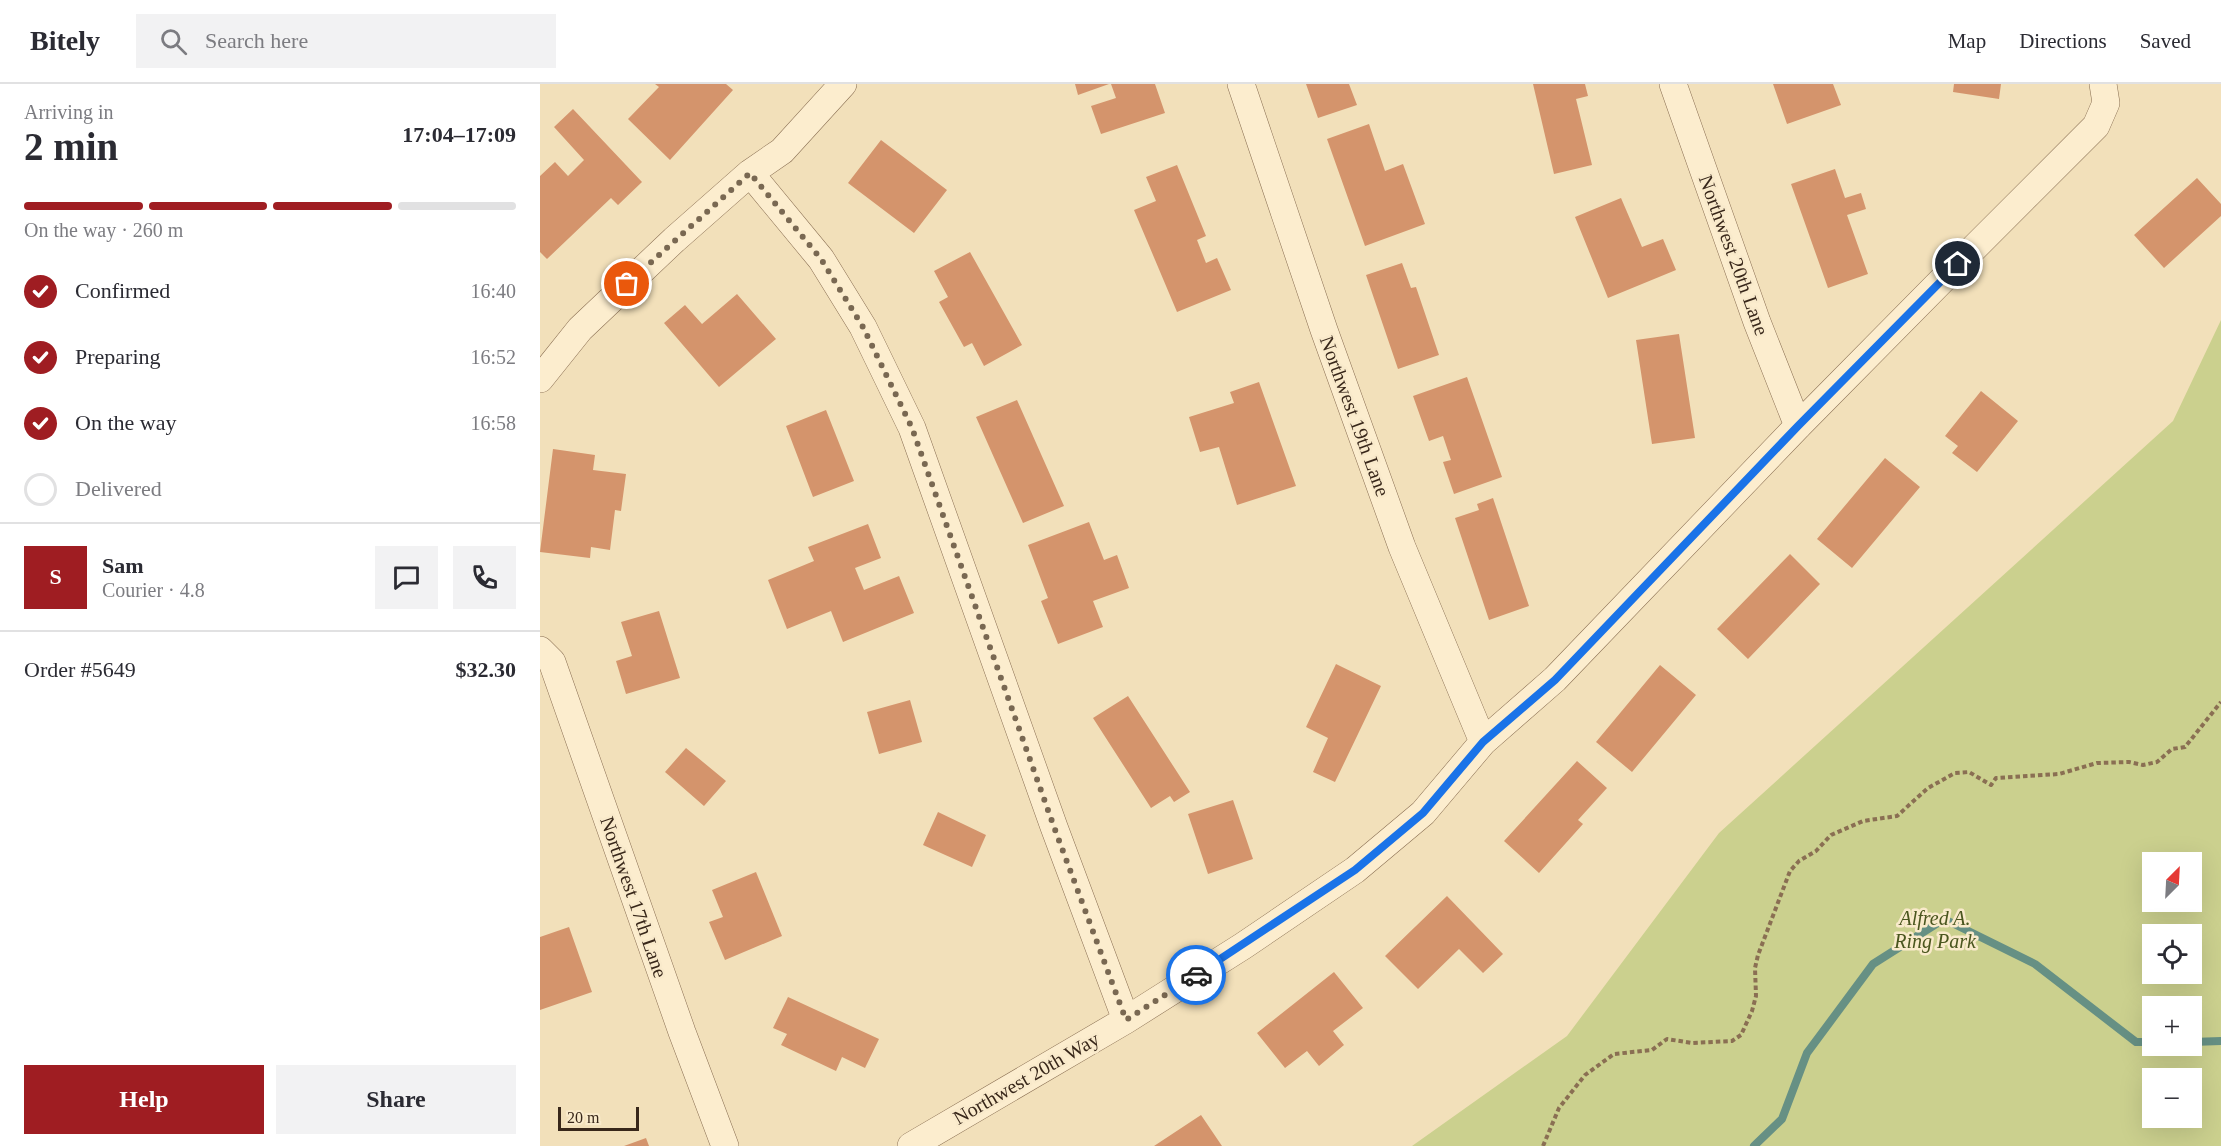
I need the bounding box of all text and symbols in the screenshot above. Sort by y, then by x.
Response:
search box [136,14,556,68]
text: Bitely [30,25,100,56]
icon: search [157,25,190,58]
text: Search here [205,28,308,53]
text: Map [1948,29,1986,53]
text: Directions [2019,29,2107,53]
text: Saved [2140,29,2191,53]
text: Arriving in [24,101,113,123]
text: 17:04–17:09 [402,122,516,147]
text: 2 min [24,125,118,168]
street label: Northwest 20th Lane [1695,172,1773,338]
text: On the way · 260 m [24,219,183,241]
pin [1932,238,1983,289]
icon: home [1941,247,1974,280]
pin [601,258,652,309]
icon: bag [610,267,643,300]
icon: check [24,275,57,308]
text: Confirmed [75,278,170,303]
text: 16:40 [470,280,516,302]
street label: Northwest 19th Lane [1316,333,1394,499]
icon: check [24,341,57,374]
text: Preparing [75,344,161,369]
text: 16:52 [470,346,516,368]
icon: check [24,407,57,440]
text: On the way [75,410,176,435]
text: 16:58 [470,412,516,434]
text: Delivered [75,476,162,501]
button: chat [375,546,438,609]
button: phone [453,546,516,609]
text: Sam [102,553,144,578]
text: S [49,564,62,589]
text: Courier · 4.8 [102,579,205,601]
text: Order #5649 [24,657,136,682]
text: $32.30 [456,657,516,682]
street label: Northwest 17th Lane [596,814,672,981]
north arrow [2142,852,2202,912]
map controls [2142,852,2202,1128]
park label: Alfred A. Ring Park [1893,907,1977,953]
button: locate [2142,924,2202,984]
courier [1166,945,1226,1005]
icon: car [1180,959,1213,992]
button: + [2142,996,2202,1056]
street label: Northwest 20th Way [949,1027,1103,1130]
button: Help [24,1065,264,1134]
button: Share [276,1065,516,1134]
button: − [2142,1068,2202,1128]
scale bar [558,1104,639,1132]
text: 20 m [567,1109,599,1126]

